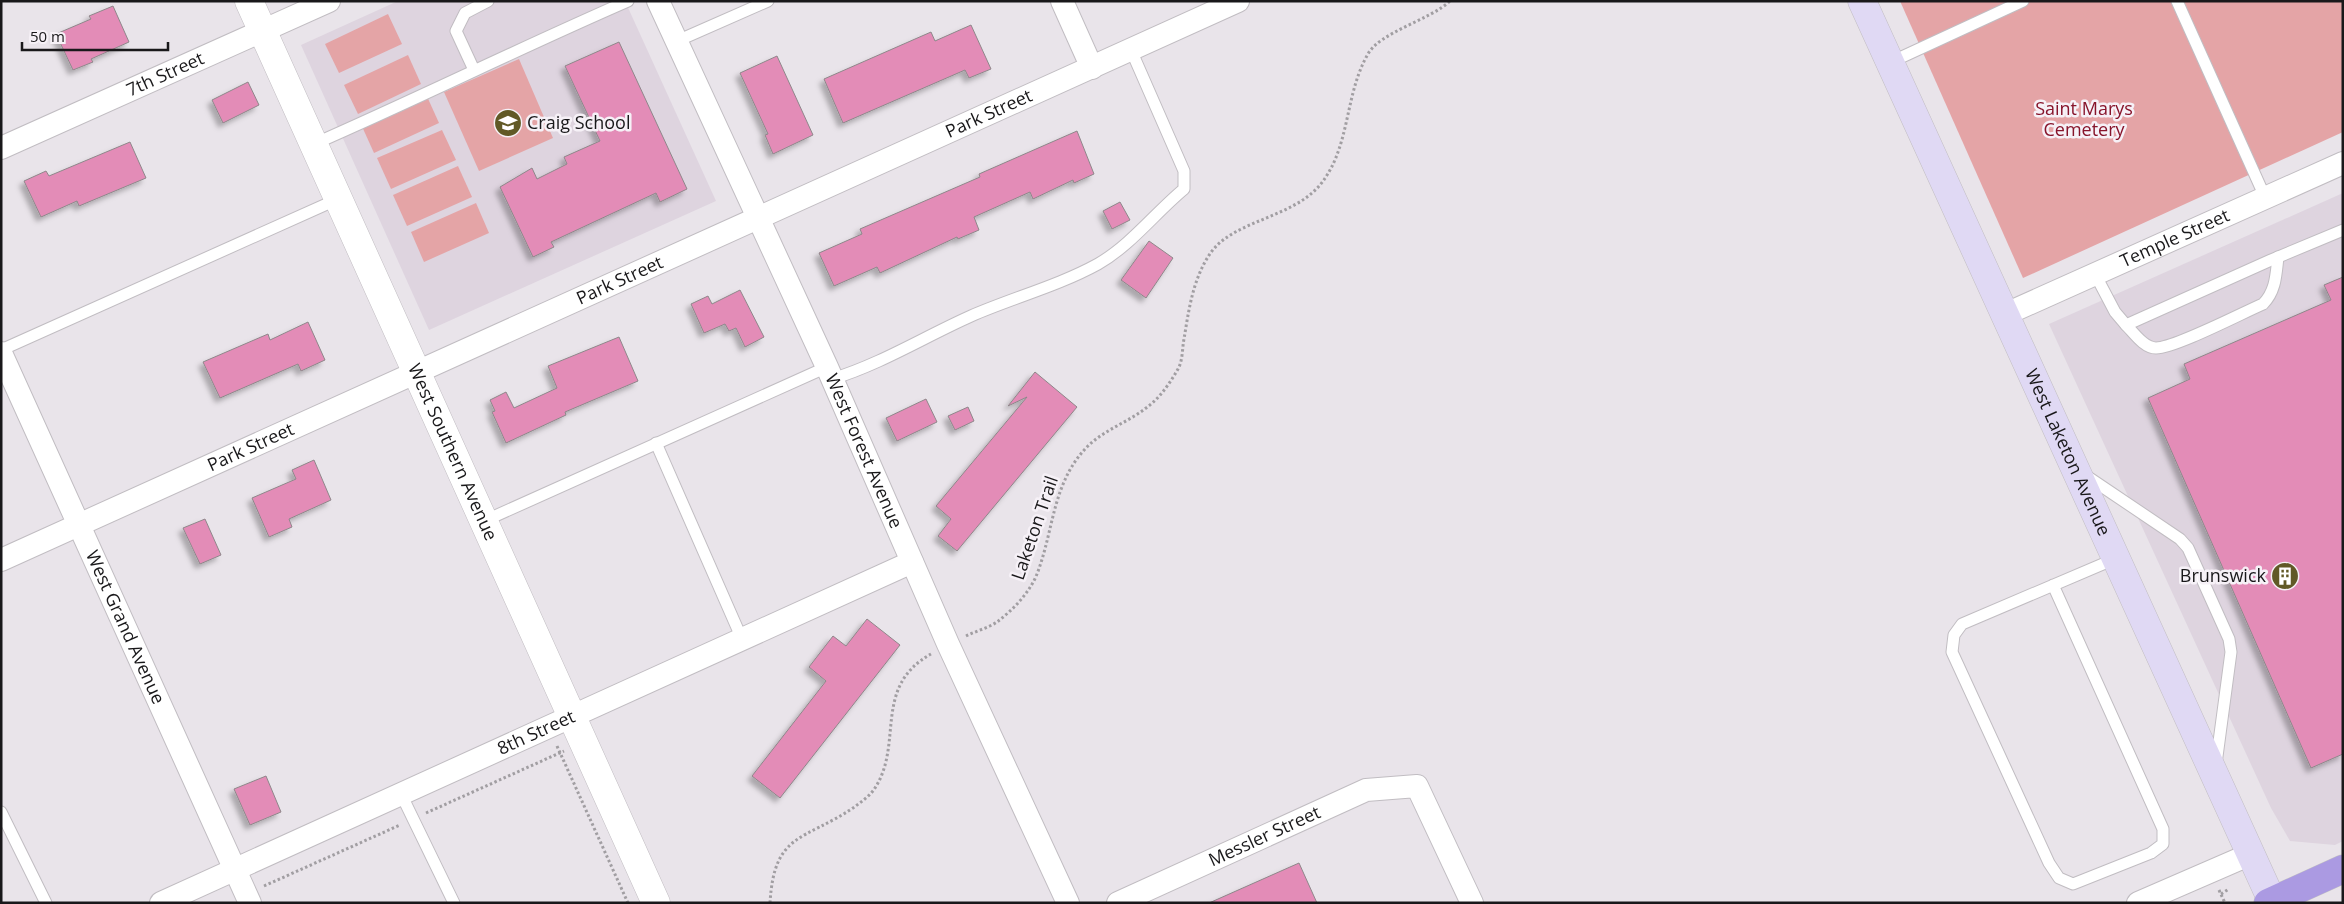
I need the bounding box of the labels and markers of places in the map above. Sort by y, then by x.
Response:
school or university icon: Craig School [493,108,523,138]
place label: Craig School [527,110,630,134]
building icon: Brunswick [2270,561,2300,591]
place label: Brunswick [2180,563,2267,587]

